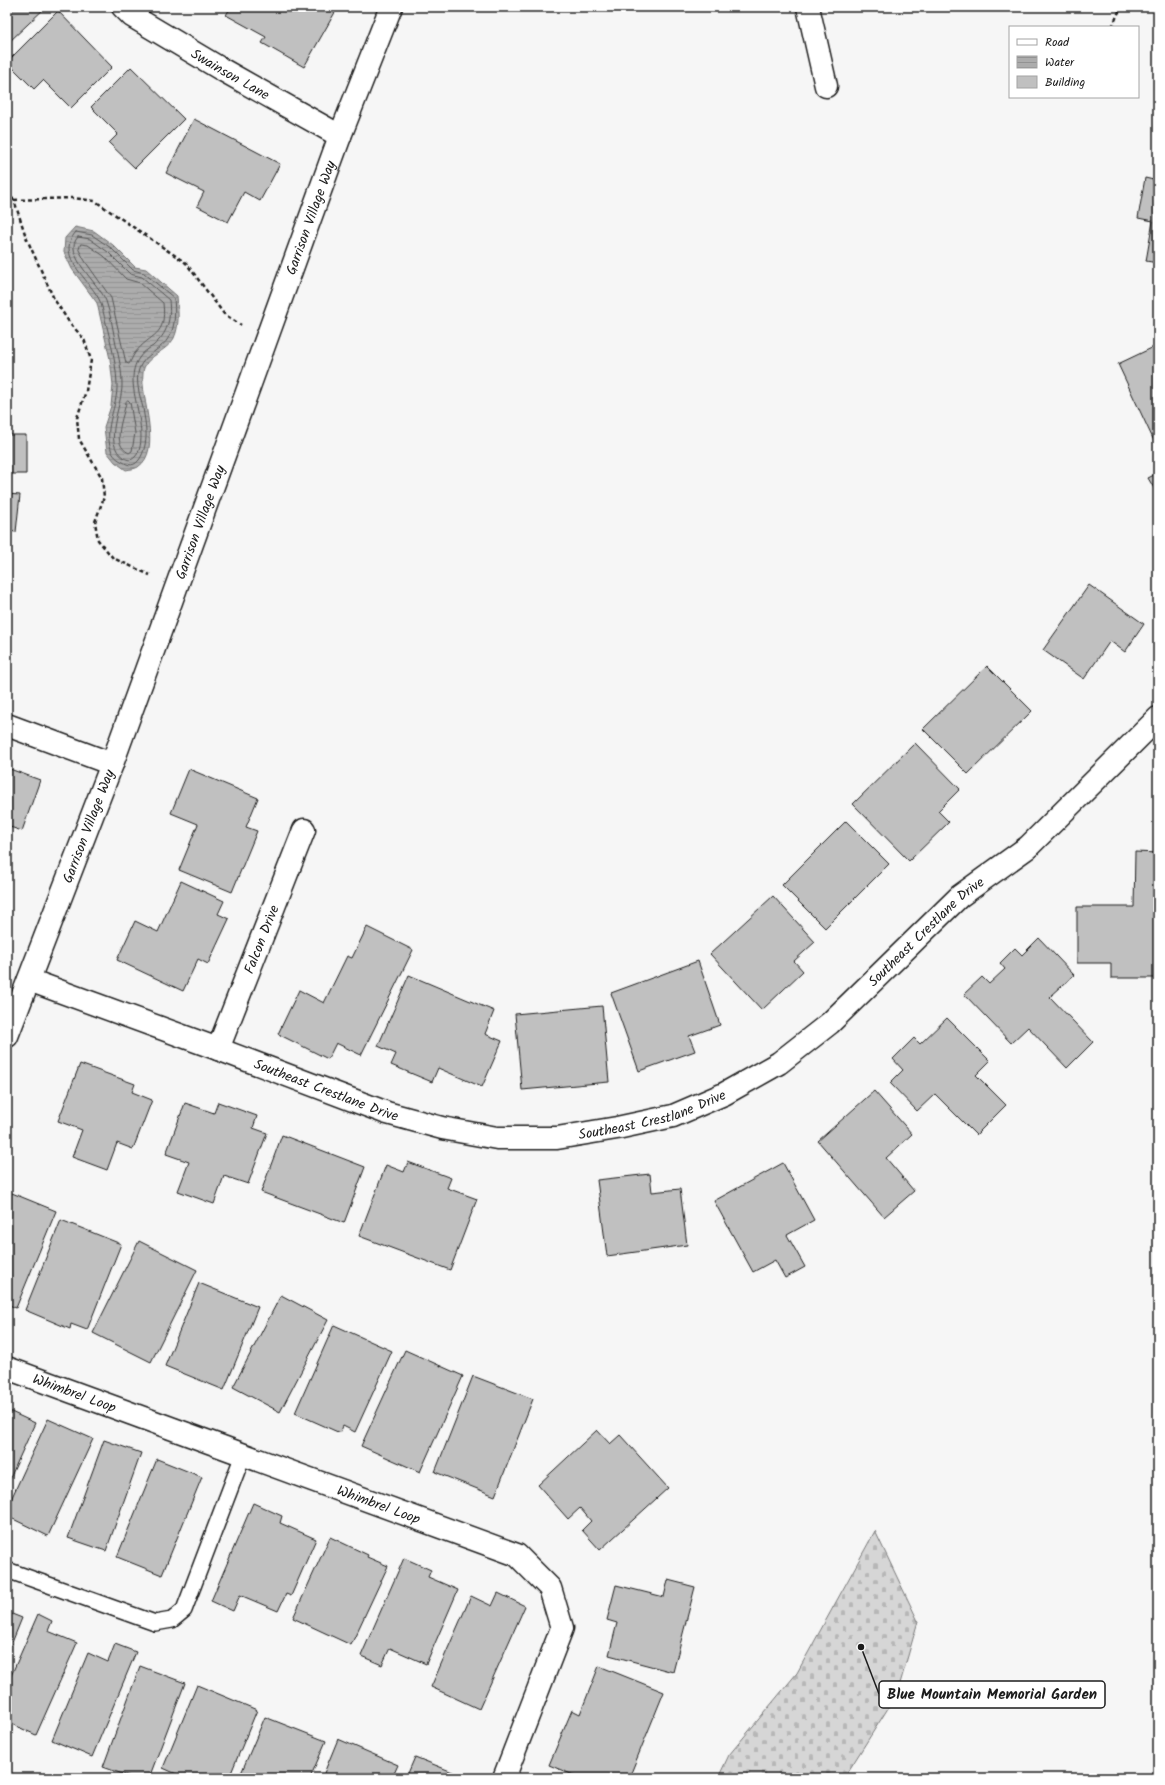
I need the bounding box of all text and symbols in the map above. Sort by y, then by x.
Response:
legend [1009,26,1139,98]
text: Road [1045,33,1070,52]
street label: Swainson Lane [186,43,274,107]
text: Water [1045,53,1075,72]
text: Building [1045,73,1085,92]
street label: Garrison Village Way [281,157,342,278]
street label: Garrison Village Way [170,462,232,583]
street label: Garrison Village Way [57,766,121,886]
street label: Southeast Crestlane Drive [863,872,990,992]
street label: Falcon Drive [239,901,286,977]
street label: Southeast Crestlane Drive [251,1054,401,1128]
street label: Southeast Crestlane Drive [577,1084,730,1146]
street label: Whimbrel Loop [29,1368,119,1419]
street label: Whimbrel Loop [334,1480,424,1531]
callout: Blue Mountain Memorial Garden [879,1681,1105,1708]
text: Blue Mountain Memorial Garden [887,1683,1097,1707]

